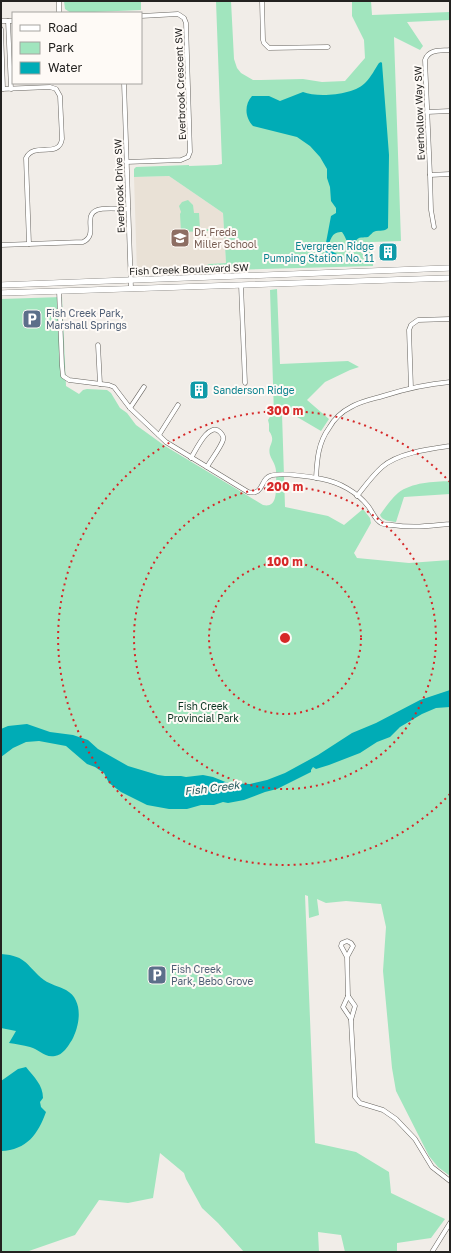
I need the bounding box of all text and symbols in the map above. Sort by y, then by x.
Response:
legend [12,12,142,84]
text: Road [48,20,77,35]
street label: Everbrook Crescent SW [172,27,188,140]
text: Park [48,40,74,55]
text: Water [48,60,82,75]
street label: Everhollow Way SW [411,65,427,161]
street label: Everbrook Drive SW [111,138,127,233]
place label: Dr. Freda Miller School [194,226,257,250]
school or university icon: Dr. Freda Miller School [169,227,191,249]
place label: Evergreen Ridge Pumping Station No. 11 [263,240,374,264]
building icon: Evergreen Ridge Pumping Station No. 11 [377,241,399,263]
street label: Fish Creek Boulevard SW [129,261,249,277]
place label: Fish Creek Park, Marshall Springs [46,307,127,331]
parking icon: Fish Creek Park, Marshall Springs [21,308,43,330]
building icon: Sanderson Ridge [188,379,210,401]
place label: Sanderson Ridge [213,384,295,396]
text: 300 m [267,403,303,418]
text: 200 m [267,479,303,494]
text: 100 m [267,554,303,569]
centre of rings [278,631,292,645]
park label: Fish Creek Provincial Park [167,700,239,724]
water label: Fish Creek [184,777,242,797]
place label: Fish Creek Park, Bebo Grove [171,963,253,987]
parking icon: Fish Creek Park, Bebo Grove [146,964,168,986]

